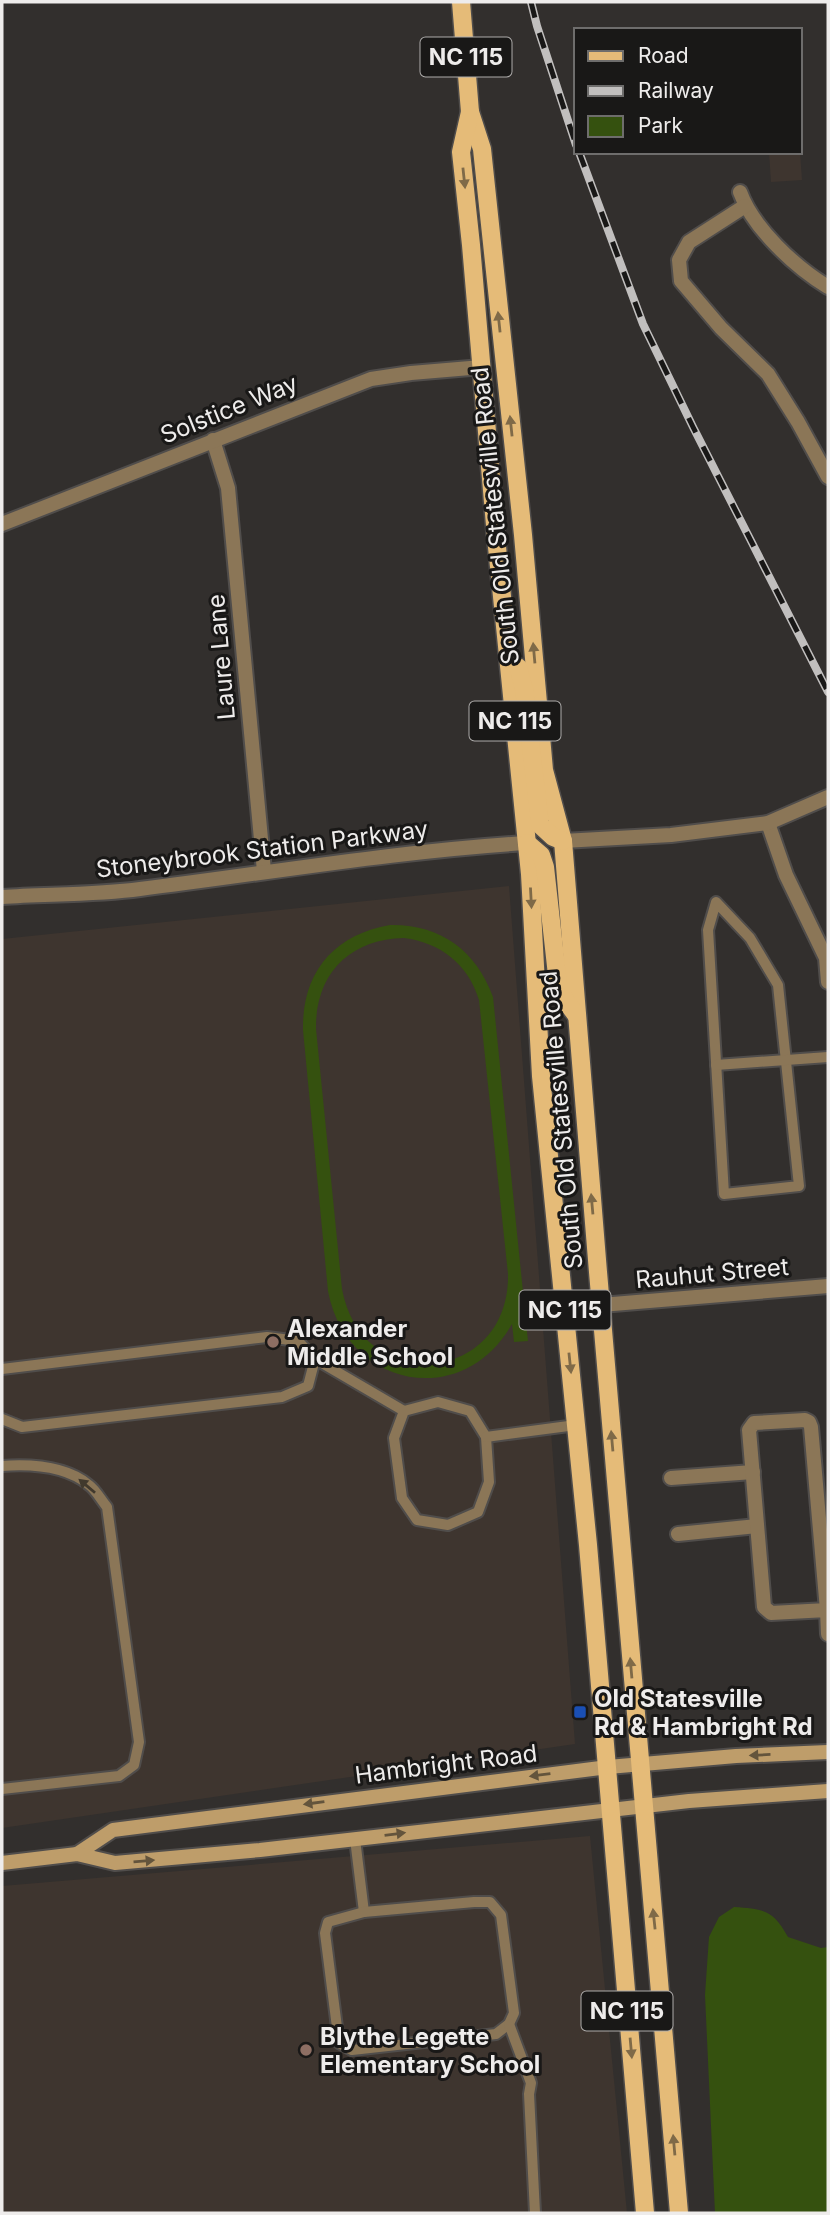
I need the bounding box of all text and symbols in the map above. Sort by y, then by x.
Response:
legend [574,28,802,154]
road number: NC 115 [420,38,512,76]
text: Road [638,43,689,68]
text: Railway [638,78,714,103]
text: Park [638,113,683,138]
one-way arrow [458,167,469,189]
one-way arrow [494,311,505,333]
street label: South Old Statesville Road [465,366,525,666]
street label: Solstice Way [156,368,302,450]
one-way arrow [505,415,516,437]
street label: Laure Lane [201,593,241,721]
one-way arrow [528,642,539,664]
road number: NC 115 [470,702,560,740]
street label: Stoneybrook Station Parkway [94,814,430,884]
one-way arrow [526,887,537,909]
street label: South Old Statesville Road [534,970,588,1270]
one-way arrow [586,1193,597,1215]
street label: Rauhut Street [634,1252,790,1294]
road number: NC 115 [520,1290,610,1330]
place label: Alexander Middle School [287,1314,453,1371]
marker: Alexander Middle School [265,1334,281,1350]
one-way arrow [565,1352,576,1374]
one-way arrow [606,1430,617,1452]
one-way arrow [79,1478,97,1493]
one-way arrow [625,1656,636,1678]
place label: Old Statesville Rd & Hambright Rd [594,1684,813,1741]
marker: Old Statesville Rd & Hambright Rd [572,1704,588,1720]
street label: Hambright Road [353,1738,539,1790]
one-way arrow [749,1749,771,1760]
one-way arrow [529,1770,551,1781]
one-way arrow [303,1798,325,1809]
one-way arrow [384,1829,406,1840]
one-way arrow [133,1855,155,1866]
one-way arrow [648,1907,659,1929]
road number: NC 115 [582,1992,672,2030]
place label: Blythe Legette Elementary School [320,2022,540,2079]
one-way arrow [625,2038,636,2060]
marker: Blythe Legette Elementary School [298,2042,314,2058]
one-way arrow [668,2134,679,2156]

